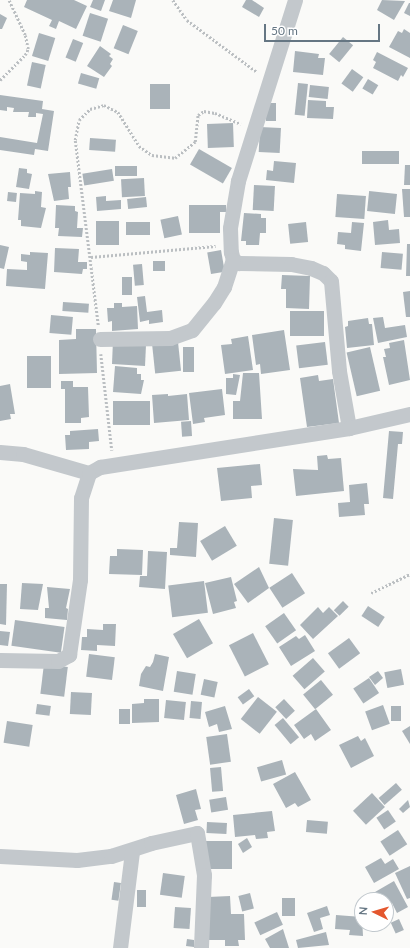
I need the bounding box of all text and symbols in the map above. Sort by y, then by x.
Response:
scale bar [266,16,382,42]
text: 50 m [271,23,298,38]
north arrow [354,892,394,932]
text: N [356,906,369,916]

